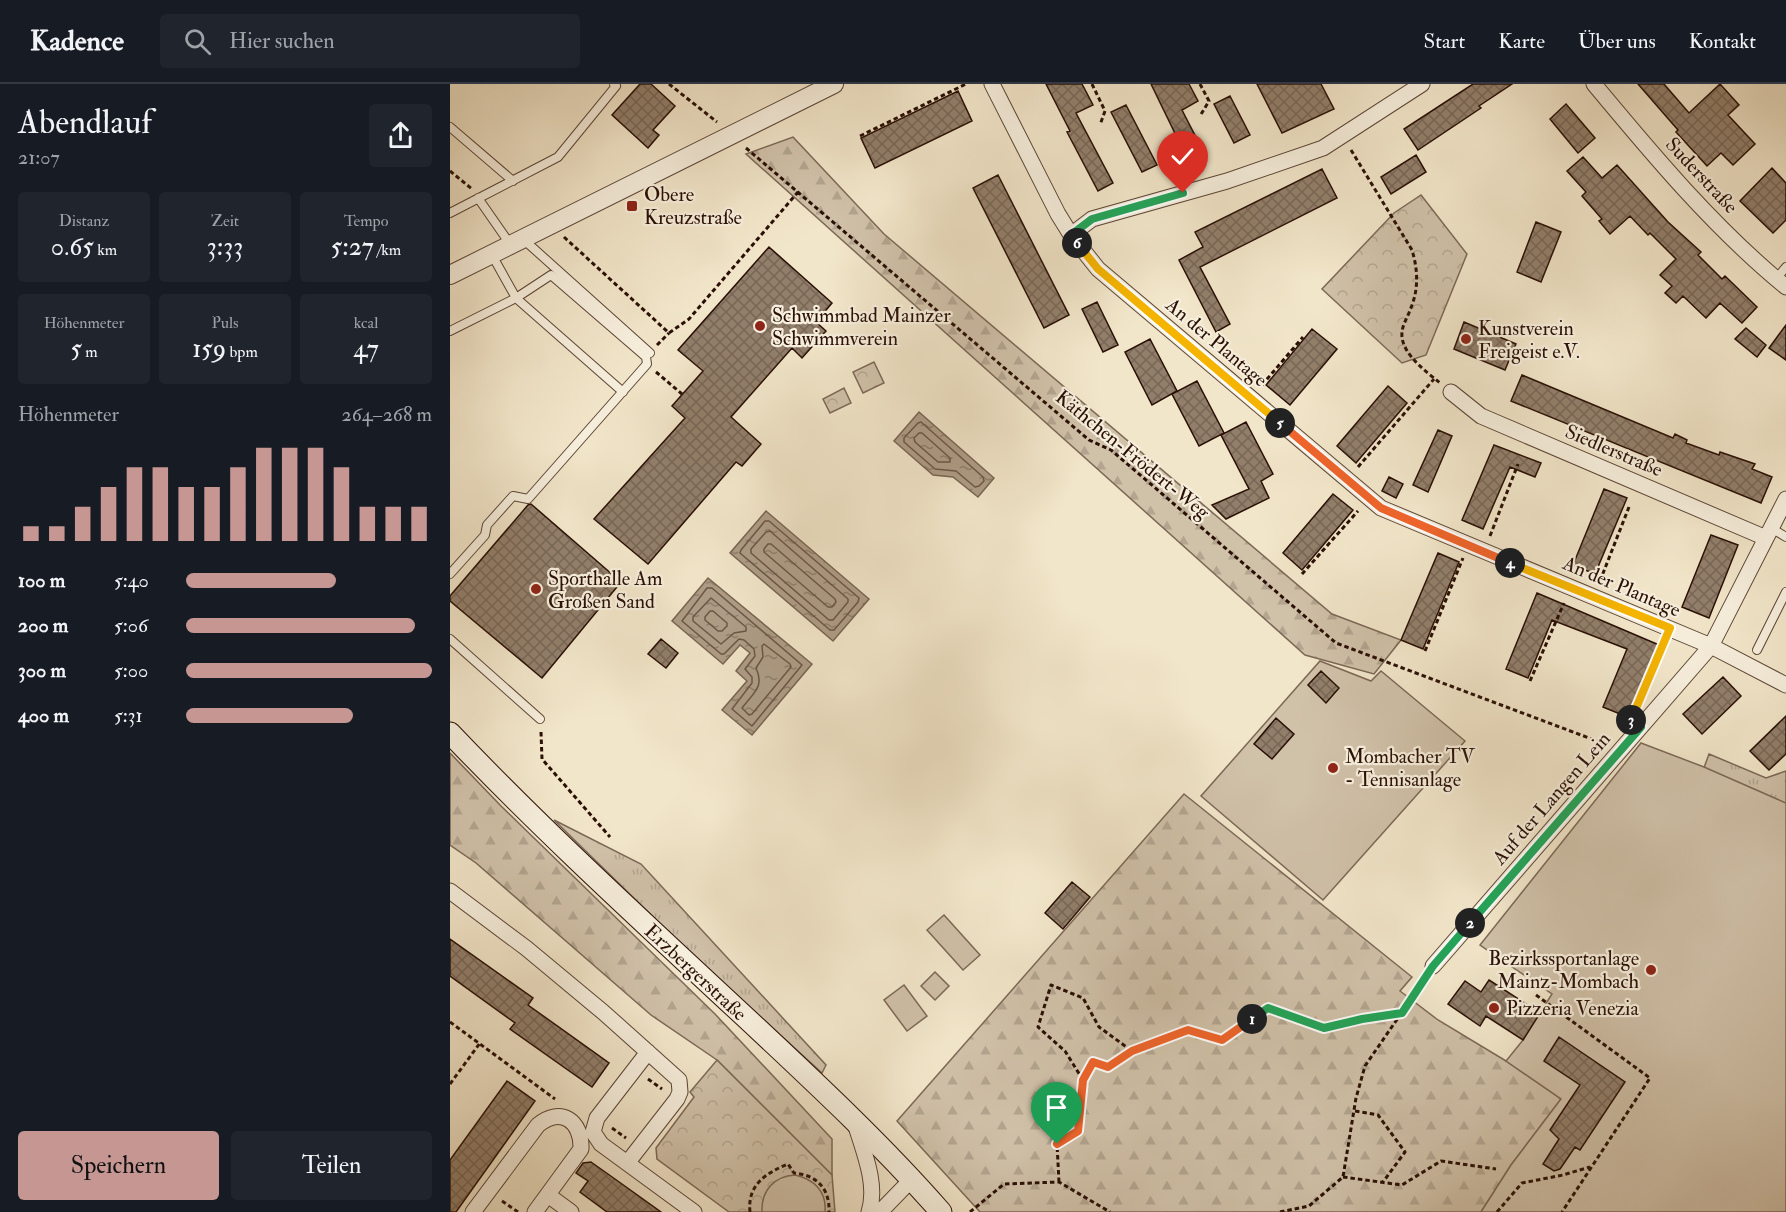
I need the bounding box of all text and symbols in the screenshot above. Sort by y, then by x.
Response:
search box [160,14,580,68]
text: Kadence [30,24,124,59]
icon: search [181,25,214,58]
text: Hier suchen [229,27,335,55]
text: Start [1423,28,1465,55]
text: Karte [1498,28,1545,55]
text: Über uns [1578,28,1656,55]
text: Kontakt [1689,28,1756,55]
text: Abendlauf [18,102,152,143]
button: share [369,104,432,167]
pin [1157,131,1208,193]
street label: Suderstraße [1660,132,1743,219]
icon: check [1166,140,1199,173]
text: 21:07 [18,145,60,170]
place label: Obere Kreuzstraße [644,182,742,230]
marker: Obere Kreuzstraße [625,199,639,213]
text: Distanz [59,211,109,231]
text: Zeit [211,211,239,231]
text: Tempo [344,211,388,231]
pin: 6 [1062,228,1092,258]
text: 0.65 [51,231,94,263]
text: 3:33 [207,231,243,263]
text: 5:27 [331,231,374,263]
text: 6 [1073,233,1081,253]
text: km [94,240,117,260]
text: /km [374,240,401,260]
street label: An der Plantage [1160,292,1273,392]
place label: Schwimmbad Mainzer Schwimmverein [772,303,951,351]
text: Höhenmeter [44,313,124,333]
text: Puls [211,313,239,333]
text: kcal [354,313,378,333]
place label: Kunstverein Freigeist e.V. [1478,316,1580,364]
marker: Schwimmbad Mainzer Schwimmverein [753,319,767,333]
marker: Kunstverein Freigeist e.V. [1459,332,1473,346]
text: 5 [70,333,82,365]
text: 159 [192,333,226,365]
text: 47 [353,333,379,365]
text: m [82,342,98,362]
text: bpm [226,342,258,362]
street label: Käthchen-Frödert-Weg [1050,384,1216,525]
text: Höhenmeter [18,402,119,427]
text: 264–268 m [342,402,432,427]
pin: 5 [1265,408,1295,438]
text: 5 [1276,413,1284,433]
street label: Siedlerstraße [1561,419,1666,482]
pin: 4 [1495,548,1525,578]
street label: An der Plantage [1558,550,1684,622]
text: 4 [1506,553,1514,573]
place label: Sporthalle Am Großen Sand [548,566,663,614]
text: 100 m [18,568,65,593]
text: 5:40 [114,568,149,593]
marker: Sporthalle Am Großen Sand [529,582,543,596]
text: 200 m [18,613,68,638]
text: 5:06 [114,613,148,638]
text: 300 m [18,658,66,683]
text: 5:00 [114,658,148,683]
text: 400 m [18,703,69,728]
text: 5:31 [114,703,143,728]
pin: 3 [1616,705,1646,735]
text: 3 [1628,710,1634,730]
street label: Auf der Langen Lein [1486,727,1616,871]
place label: Mombacher TV - Tennisanlage [1345,744,1475,792]
marker: Mombacher TV - Tennisanlage [1326,761,1340,775]
pin: 2 [1455,908,1485,938]
text: 2 [1466,913,1474,933]
street label: Erzbergerstraße [639,919,752,1026]
place label: Bezirkssportanlage Mainz-Mombach [1488,946,1640,994]
marker: Bezirkssportanlage Mainz-Mombach [1644,963,1658,977]
place label: Pizzeria Venezia [1506,996,1639,1021]
marker: Pizzeria Venezia [1487,1001,1501,1015]
pin: 1 [1237,1004,1267,1034]
text: 1 [1249,1009,1255,1029]
pin [1031,1082,1082,1144]
icon: arrive [1040,1091,1073,1124]
button: Speichern [18,1131,219,1200]
button: Teilen [231,1131,432,1200]

